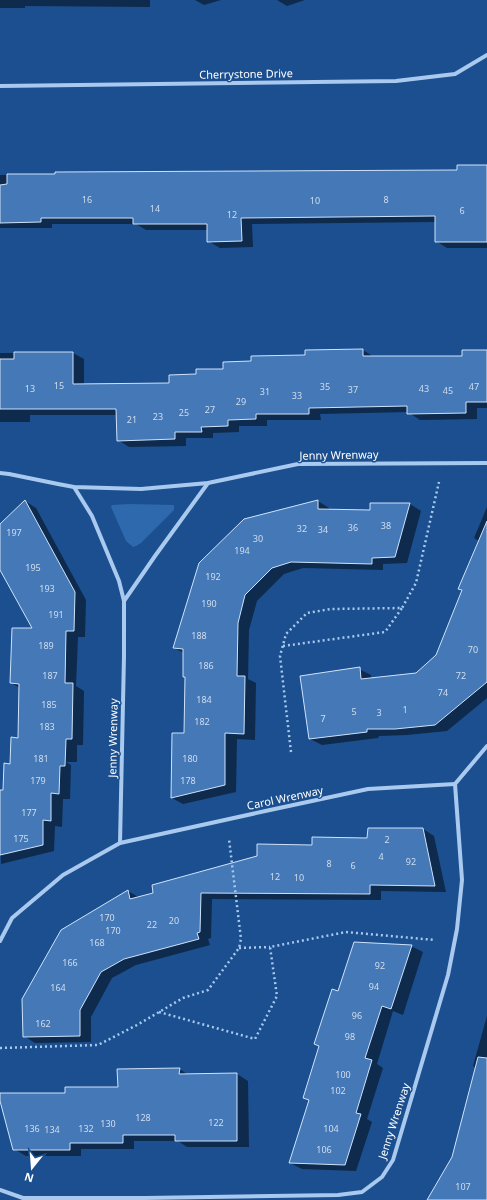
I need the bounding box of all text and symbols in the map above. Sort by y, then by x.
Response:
street label: Cherrystone Drive [199,65,293,82]
house number: 16 [82,193,92,206]
house number: 8 [383,193,389,206]
house number: 10 [310,194,320,207]
house number: 14 [150,202,160,215]
house number: 6 [459,204,465,217]
house number: 12 [227,208,237,221]
house number: 15 [54,379,64,392]
house number: 35 [320,380,330,393]
house number: 47 [469,380,479,393]
house number: 13 [25,382,35,395]
house number: 43 [419,382,429,395]
house number: 37 [348,383,358,396]
house number: 45 [443,384,453,397]
house number: 31 [260,385,270,398]
house number: 33 [292,389,302,402]
house number: 29 [236,395,246,408]
house number: 27 [205,403,215,416]
house number: 25 [179,406,189,419]
house number: 23 [153,410,163,423]
house number: 21 [127,413,137,426]
street label: Jenny Wrenway [298,446,379,463]
house number: 38 [381,519,391,532]
house number: 36 [348,521,358,534]
house number: 32 [297,522,307,535]
house number: 34 [318,523,328,536]
house number: 197 [6,526,22,539]
house number: 30 [253,532,263,545]
house number: 194 [234,544,250,557]
house number: 195 [25,561,41,574]
house number: 192 [205,570,221,583]
house number: 193 [39,582,55,595]
house number: 190 [201,597,217,610]
house number: 191 [48,608,64,621]
house number: 188 [191,629,207,642]
house number: 189 [38,639,54,652]
house number: 70 [468,643,478,656]
house number: 186 [198,659,214,672]
house number: 187 [42,669,58,682]
house number: 72 [456,669,466,682]
house number: 74 [438,686,448,699]
house number: 184 [196,693,212,706]
house number: 185 [41,698,57,711]
street label: Jenny Wrenway [104,698,121,779]
house number: 1 [402,703,408,716]
house number: 5 [351,705,357,718]
house number: 3 [376,706,382,719]
house number: 7 [320,712,326,725]
house number: 182 [194,715,210,728]
house number: 183 [39,720,55,733]
house number: 181 [33,752,49,765]
house number: 180 [182,752,198,765]
house number: 179 [30,774,46,787]
house number: 178 [180,774,196,787]
street label: Carol Wrenway [245,782,325,813]
house number: 177 [21,806,37,819]
house number: 175 [13,832,29,845]
house number: 2 [384,833,390,846]
house number: 4 [378,850,384,863]
house number: 92 [406,855,416,868]
house number: 8 [326,857,332,870]
house number: 6 [350,859,356,872]
house number: 12 [270,870,280,883]
house number: 10 [294,871,304,884]
house number: 170 [99,911,115,924]
house number: 20 [169,914,179,927]
house number: 22 [147,918,157,931]
house number: 170 [105,924,121,937]
house number: 168 [89,936,105,949]
house number: 166 [62,956,78,969]
house number: 92 [375,959,385,972]
house number: 94 [369,980,379,993]
house number: 164 [50,981,66,994]
house number: 96 [352,1009,362,1022]
house number: 162 [35,1017,51,1030]
house number: 98 [345,1030,355,1043]
house number: 100 [335,1068,351,1081]
street label: Jenny Wrenway [374,1081,413,1162]
house number: 102 [330,1084,346,1097]
house number: 128 [135,1111,151,1124]
house number: 122 [208,1116,224,1129]
house number: 130 [100,1117,116,1130]
house number: 136 [24,1122,40,1135]
house number: 132 [78,1122,94,1135]
house number: 104 [323,1122,339,1135]
house number: 134 [44,1123,60,1136]
house number: 106 [316,1143,332,1156]
north arrow [12,1148,52,1188]
text: N [22,1170,35,1187]
house number: 107 [455,1180,471,1193]

